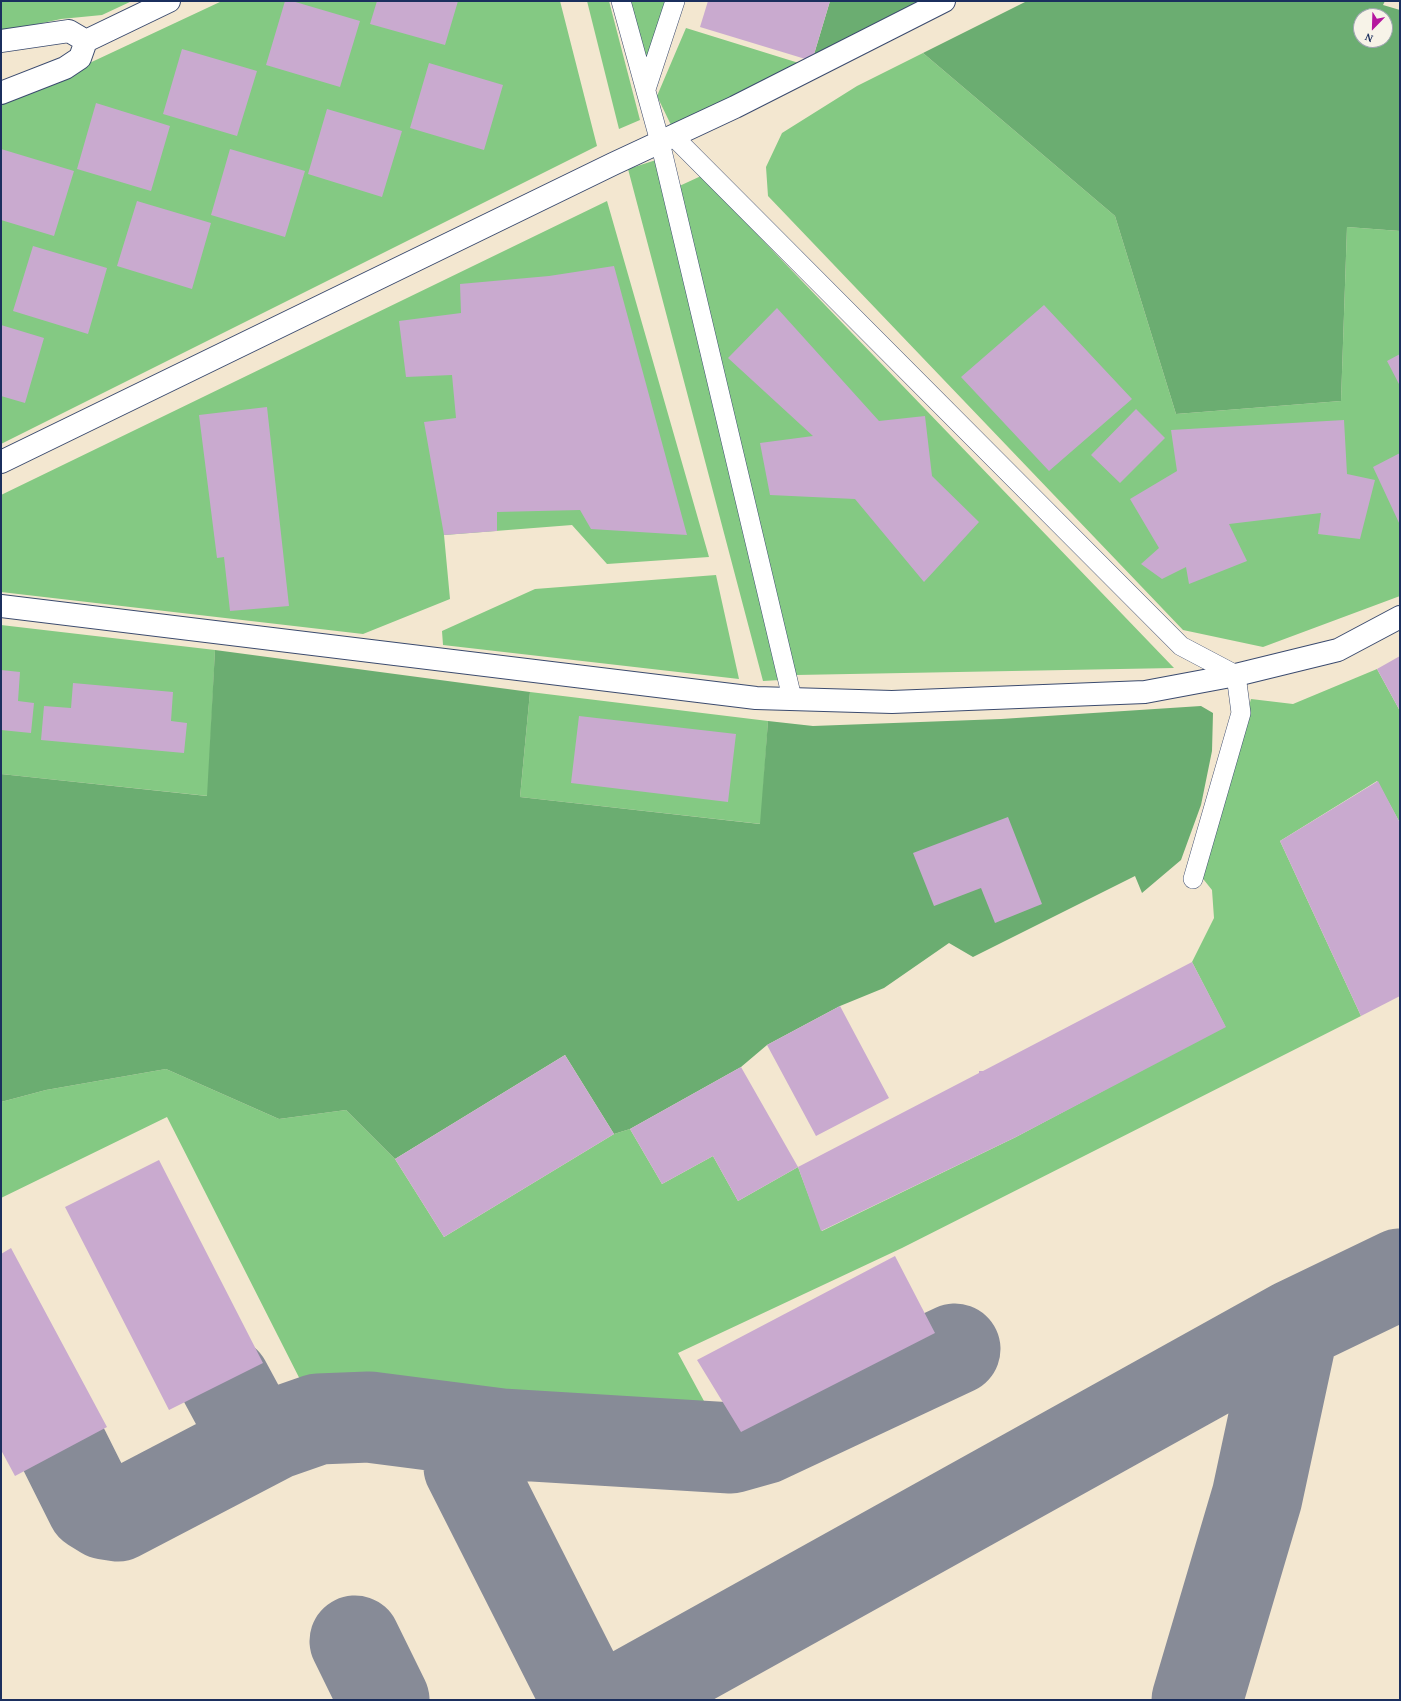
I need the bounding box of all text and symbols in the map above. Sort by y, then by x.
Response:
north arrow [1353,8,1393,48]
text: N [1362,29,1375,47]

